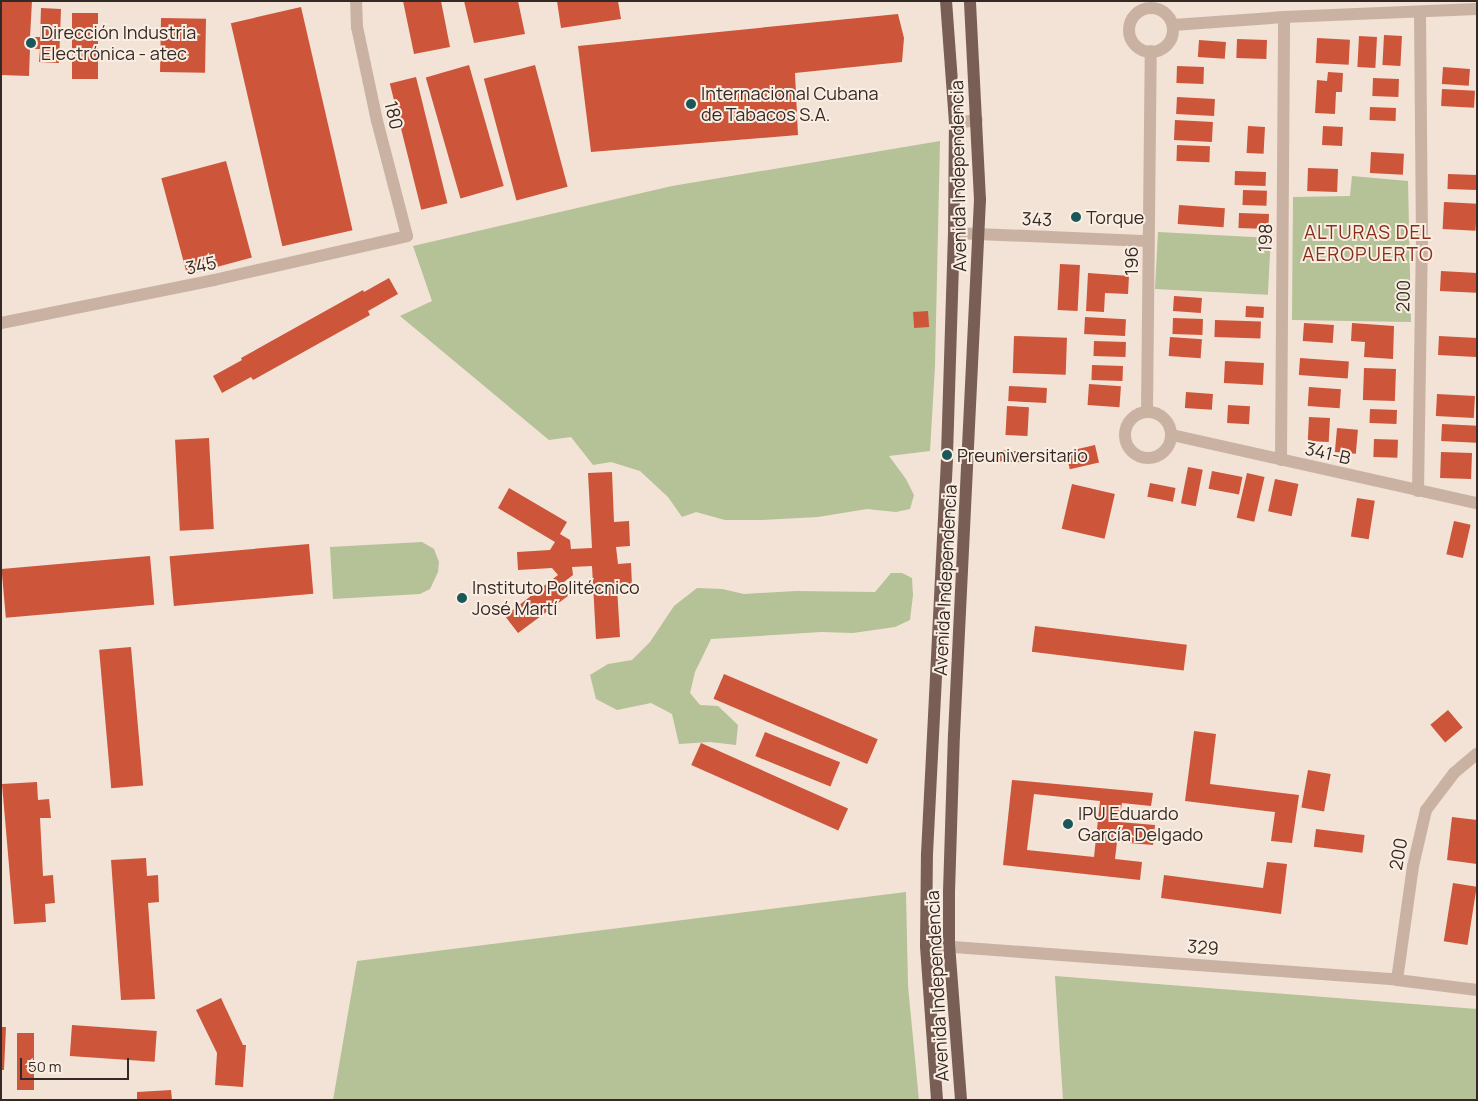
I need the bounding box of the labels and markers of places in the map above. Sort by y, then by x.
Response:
place label: Dirección Industria Electrónica - atec [41,22,196,64]
marker: Dirección Industria Electrónica - atec [25,37,37,49]
place label: Internacional Cubana de Tabacos S.A. [701,83,878,126]
marker: Internacional Cubana de Tabacos S.A. [685,98,697,110]
place label: Torque [1086,206,1144,228]
marker: Torque [1070,211,1082,223]
place label: Preuniversitario [957,444,1088,466]
marker: Preuniversitario [941,449,953,461]
place label: Instituto Politécnico José Martí [472,577,640,620]
marker: Instituto Politécnico José Martí [456,592,468,604]
place label: IPU Eduardo García Delgado [1078,803,1203,846]
marker: IPU Eduardo García Delgado [1062,818,1074,830]

